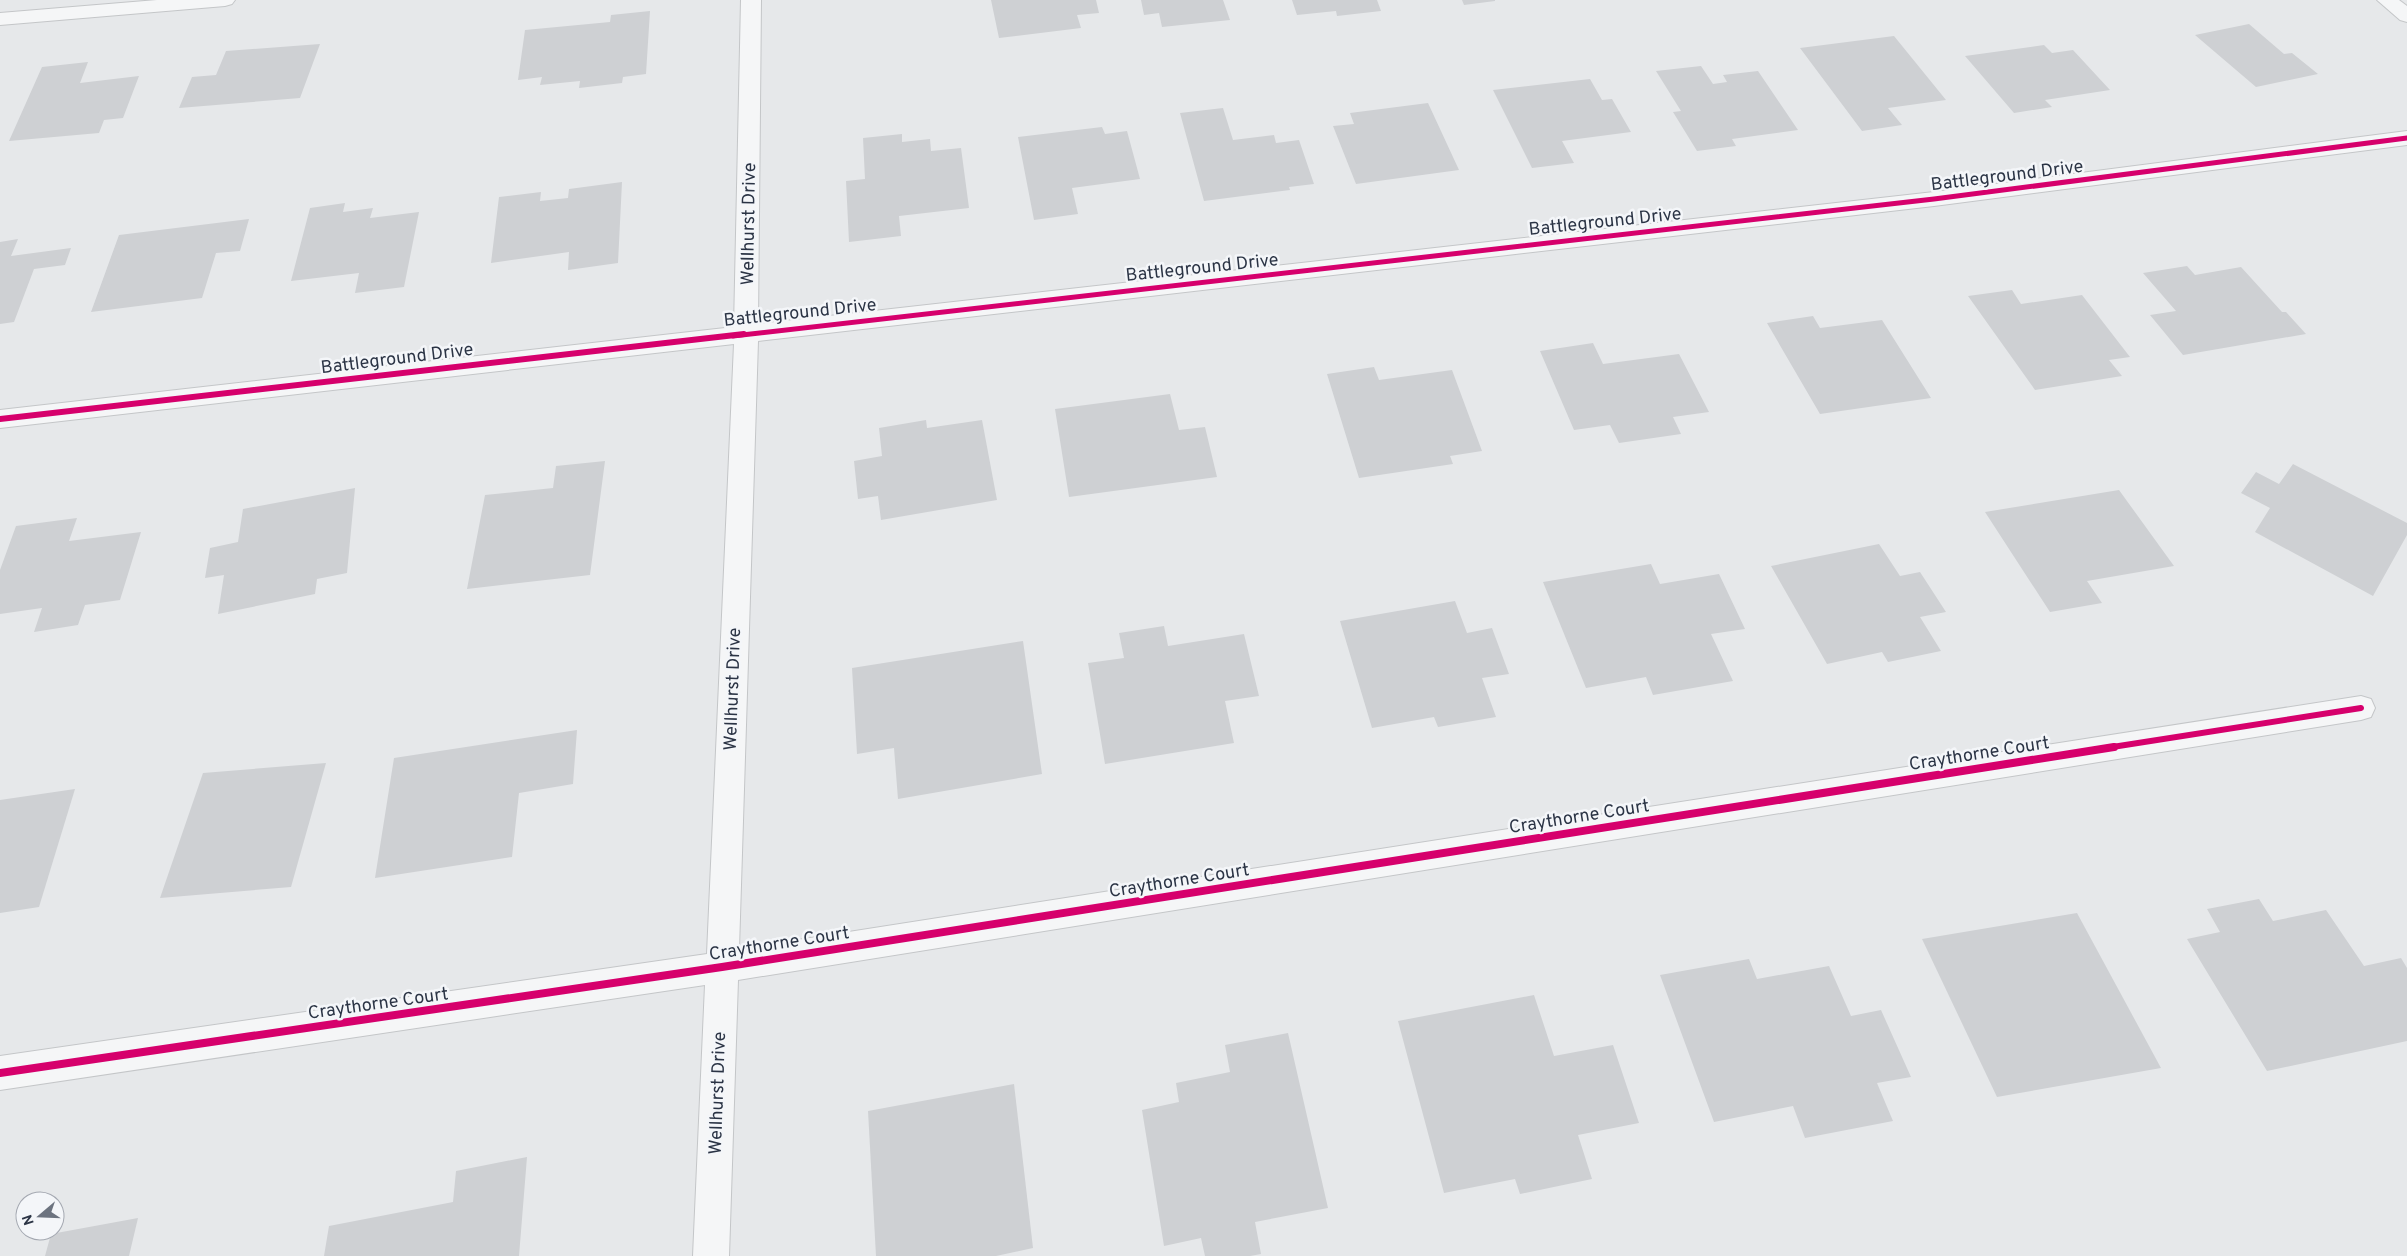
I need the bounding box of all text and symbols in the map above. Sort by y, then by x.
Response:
street label: Battleground Drive [1930,156,2085,197]
street label: Wellhurst Drive [737,162,762,286]
street label: Battleground Drive [1528,203,1683,242]
street label: Battleground Drive [1125,249,1280,288]
street label: Battleground Drive [723,294,878,333]
street label: Battleground Drive [320,339,475,380]
street label: Wellhurst Drive [720,627,747,751]
street label: Craythorne Court [1908,732,2051,777]
street label: Craythorne Court [1508,795,1651,840]
street label: Craythorne Court [1108,859,1251,904]
street label: Craythorne Court [708,922,851,967]
street label: Craythorne Court [307,983,450,1026]
street label: Wellhurst Drive [705,1031,732,1155]
north arrow [15,1191,65,1241]
text: N [19,1212,39,1227]

